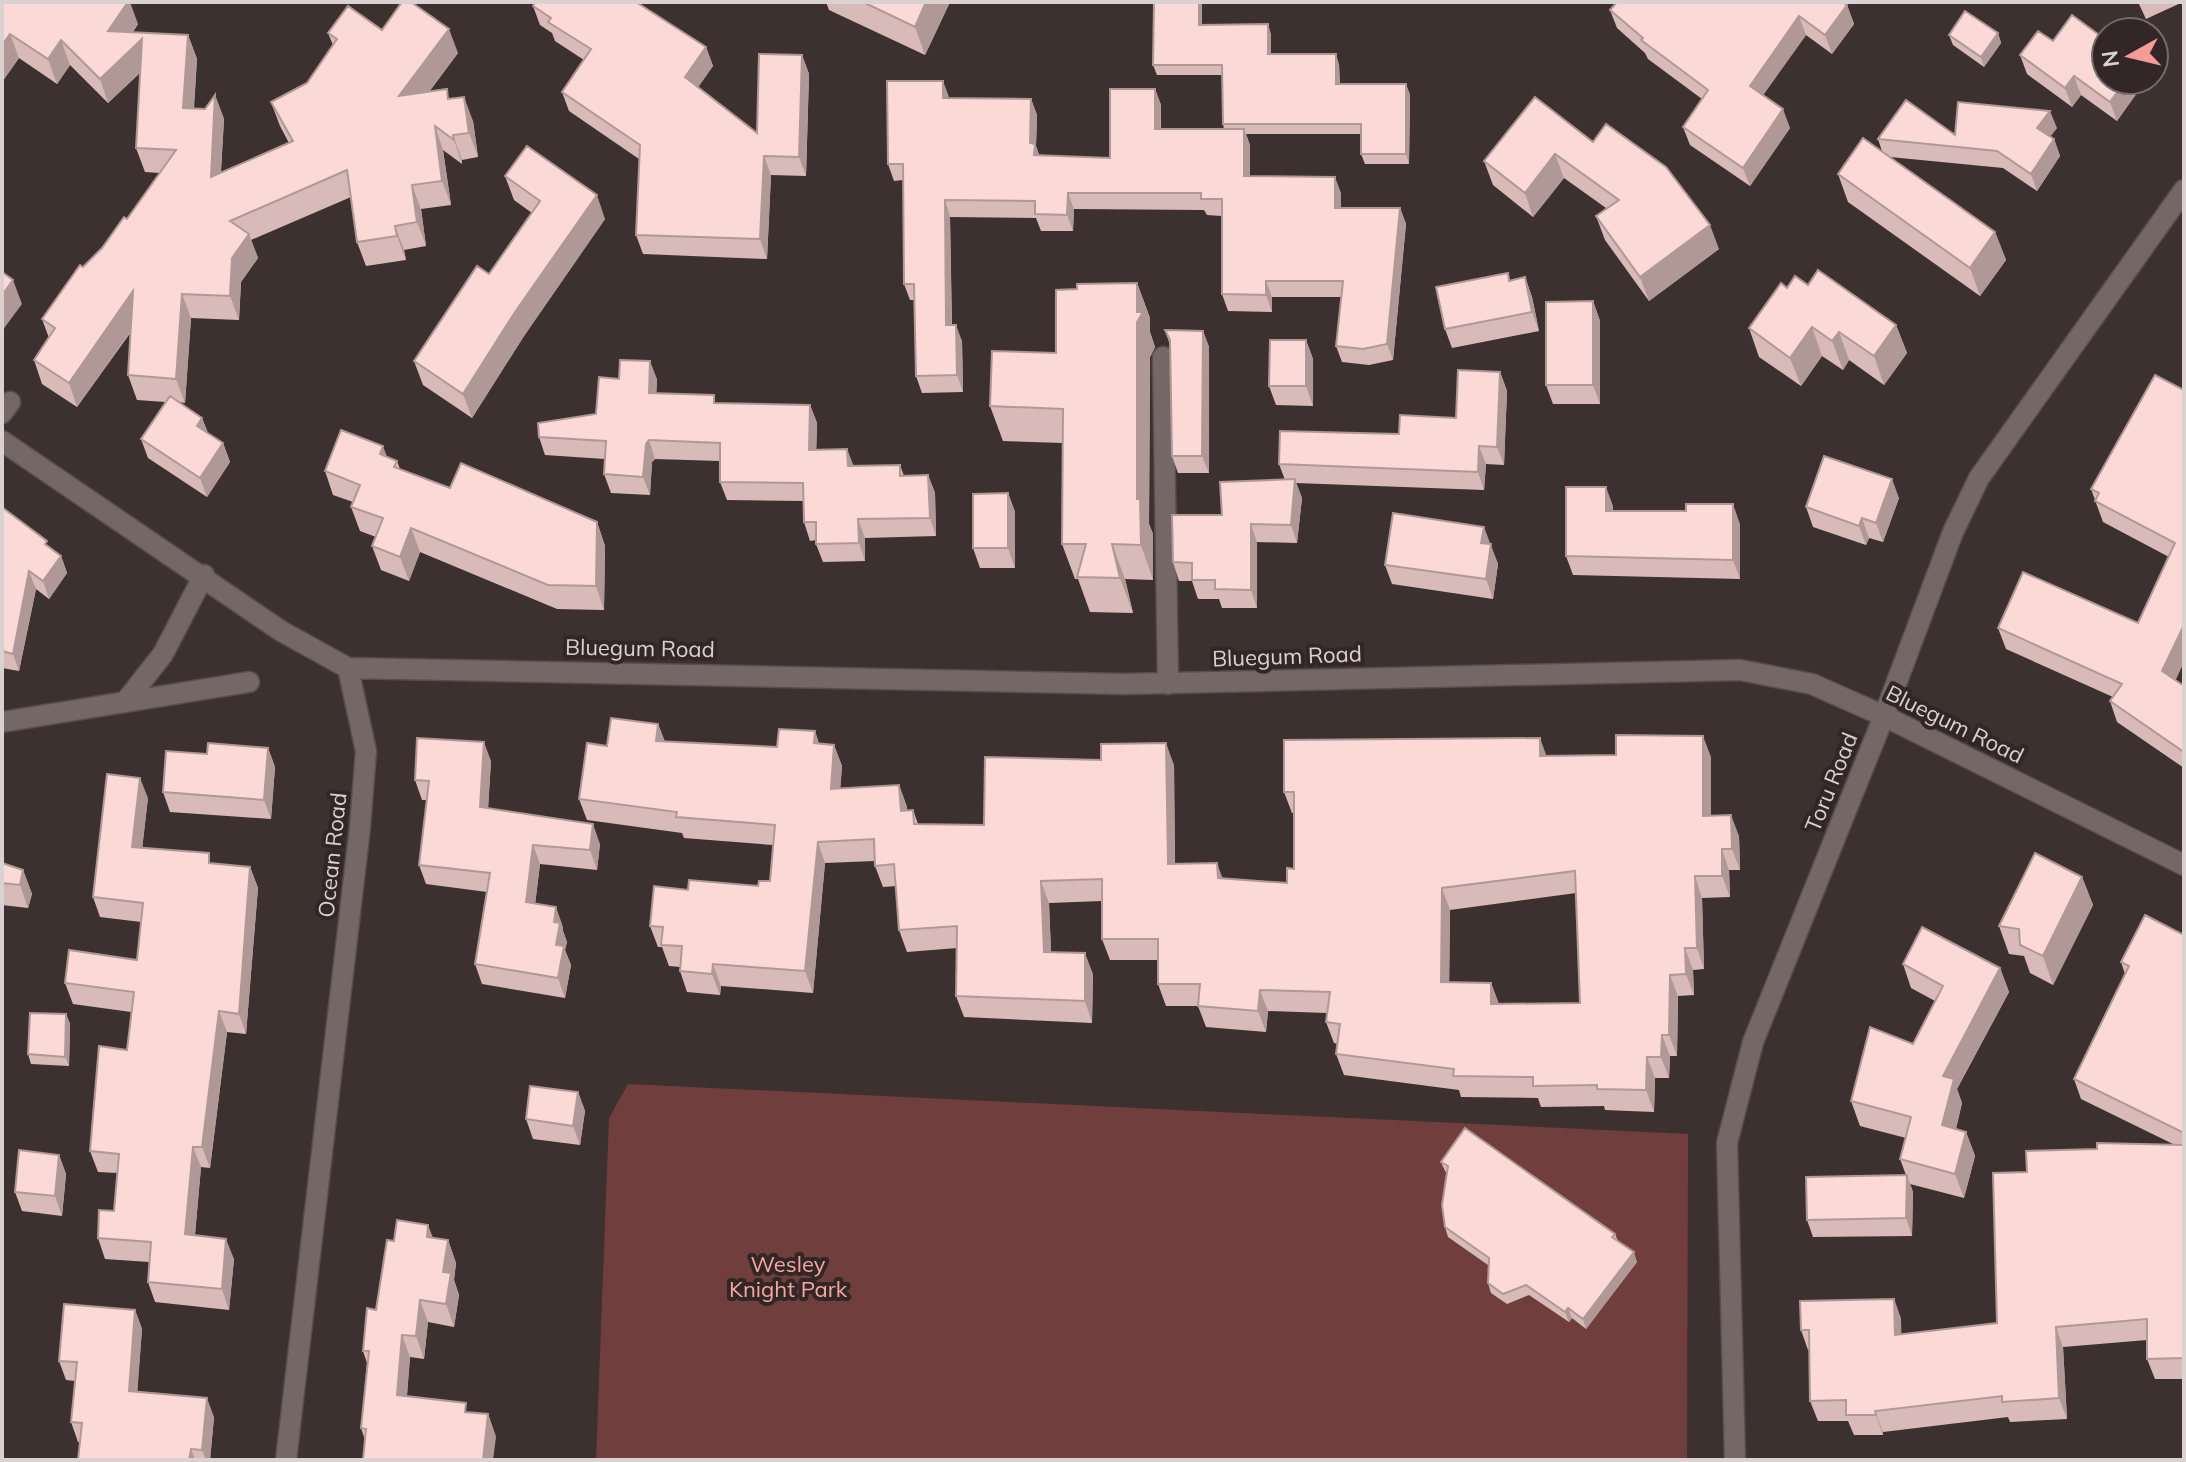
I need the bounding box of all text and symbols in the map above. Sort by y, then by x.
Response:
north arrow [2090,16,2170,96]
text: N [2095,49,2125,69]
street label: Bluegum Road [565,633,715,663]
street label: Bluegum Road [1212,639,1362,673]
street label: Bluegum Road [1882,679,2028,769]
street label: Toru Road [1798,728,1864,836]
street label: Ocean Road [312,791,352,919]
park label: Wesley Knight Park [729,1250,848,1303]

